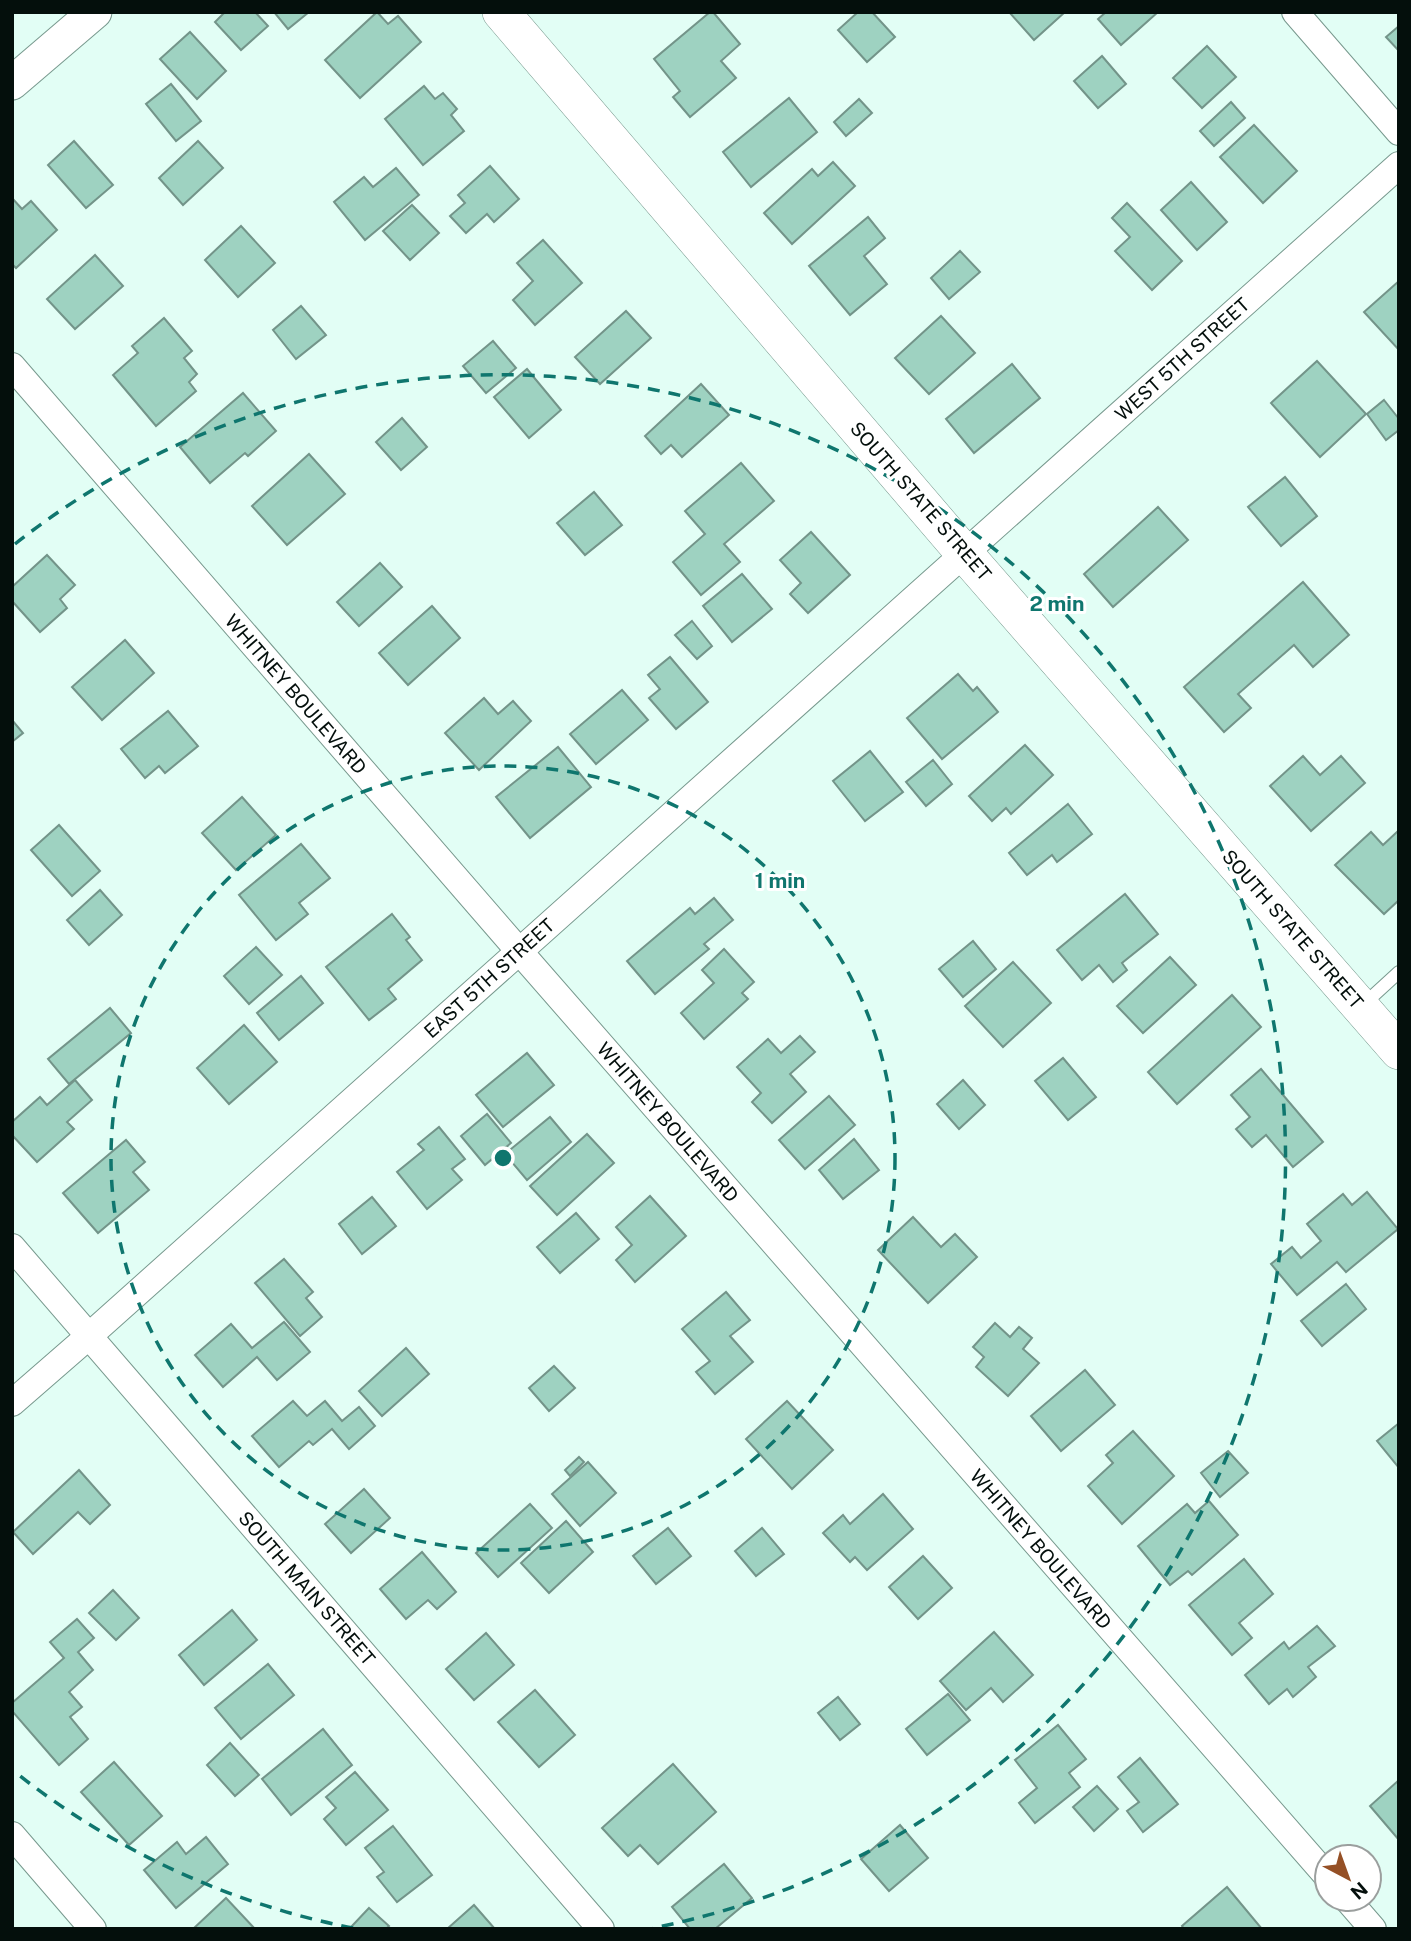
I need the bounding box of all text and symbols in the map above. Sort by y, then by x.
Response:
street label: WEST 5TH STREET [1110,293,1254,425]
street label: SOUTH STATE STREET [846,417,996,585]
text: 2 min [1029,591,1085,616]
street label: WHITNEY BOULEVARD [221,610,371,778]
street label: SOUTH STATE STREET [1218,845,1368,1013]
text: 1 min [755,868,805,893]
street label: EAST 5TH STREET [419,914,559,1042]
street label: WHITNEY BOULEVARD [593,1038,743,1206]
centre of rings [491,1146,515,1170]
street label: WHITNEY BOULEVARD [966,1465,1116,1633]
street label: SOUTH MAIN STREET [234,1507,380,1669]
north arrow [1313,1843,1383,1913]
text: N [1346,1878,1372,1904]

